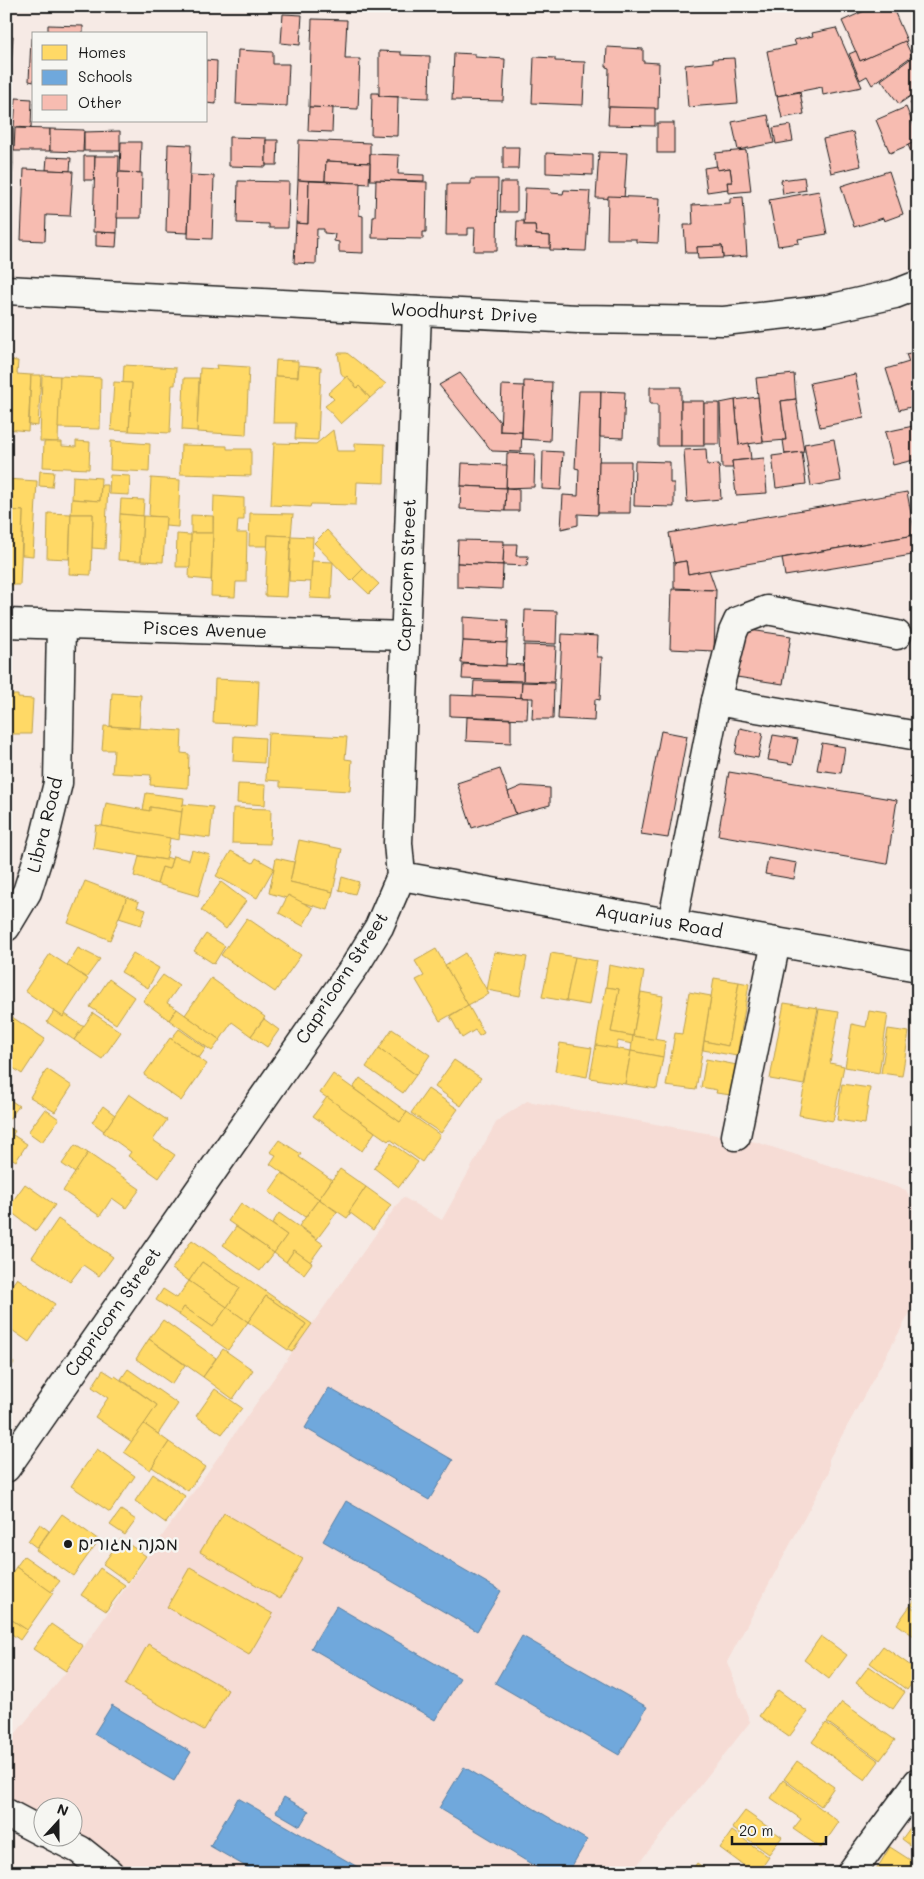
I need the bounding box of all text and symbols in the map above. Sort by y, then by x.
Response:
legend [32,32,208,122]
text: Homes [78,42,126,62]
text: Schools [78,66,133,86]
text: Other [78,92,122,112]
street label: Woodhurst Drive [390,296,538,328]
street label: Capricorn Street [391,498,421,652]
street label: Pisces Avenue [143,615,267,643]
street label: Libra Road [21,775,67,875]
street label: Aquarius Road [594,897,725,943]
street label: Capricorn Street [289,907,393,1048]
street label: Capricorn Street [58,1242,166,1381]
place label: מבנה מגורים [78,1531,178,1555]
marker: מבנה מגורים [62,1538,74,1550]
north arrow [32,1796,82,1846]
text: N [54,1799,71,1820]
scale bar [732,1814,825,1846]
text: 20 m [739,1820,773,1840]

